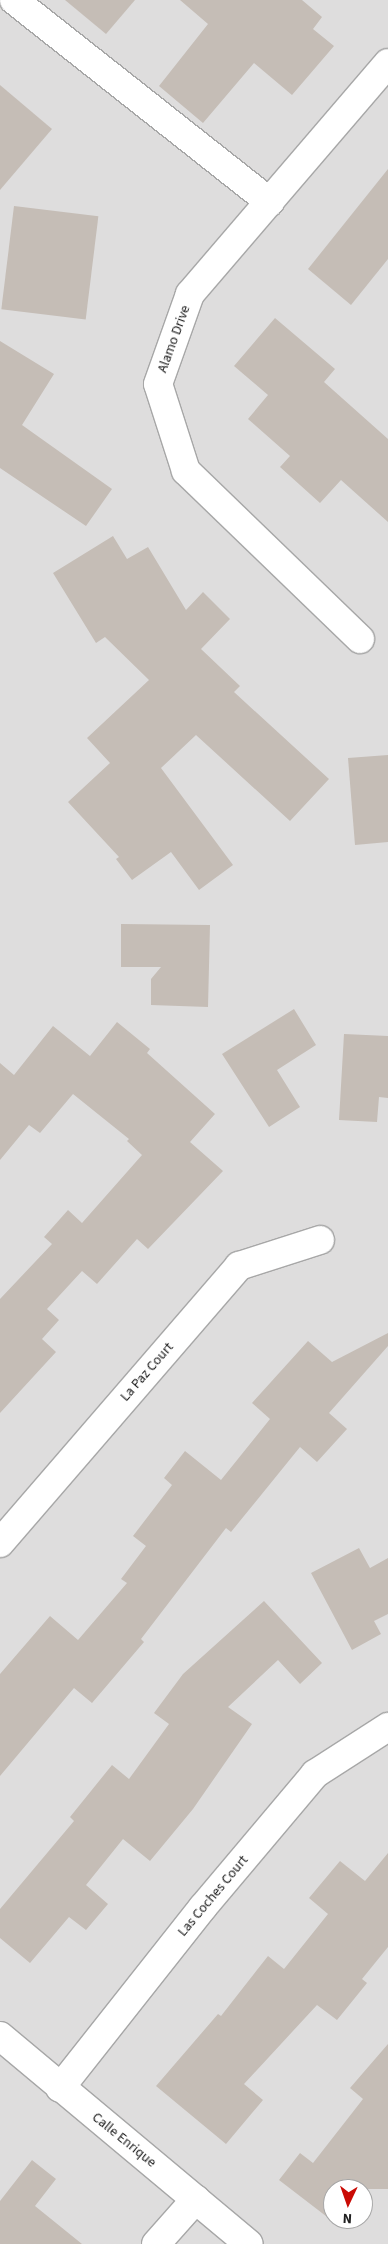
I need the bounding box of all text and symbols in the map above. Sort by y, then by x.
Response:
street label: Alamo Drive [154,303,194,375]
street label: La Paz Court [117,1339,177,1405]
street label: Las Coches Court [174,1852,252,1940]
street label: Calle Enrique [89,2109,159,2171]
north arrow [323,2179,373,2229]
text: N [342,2208,352,2228]

